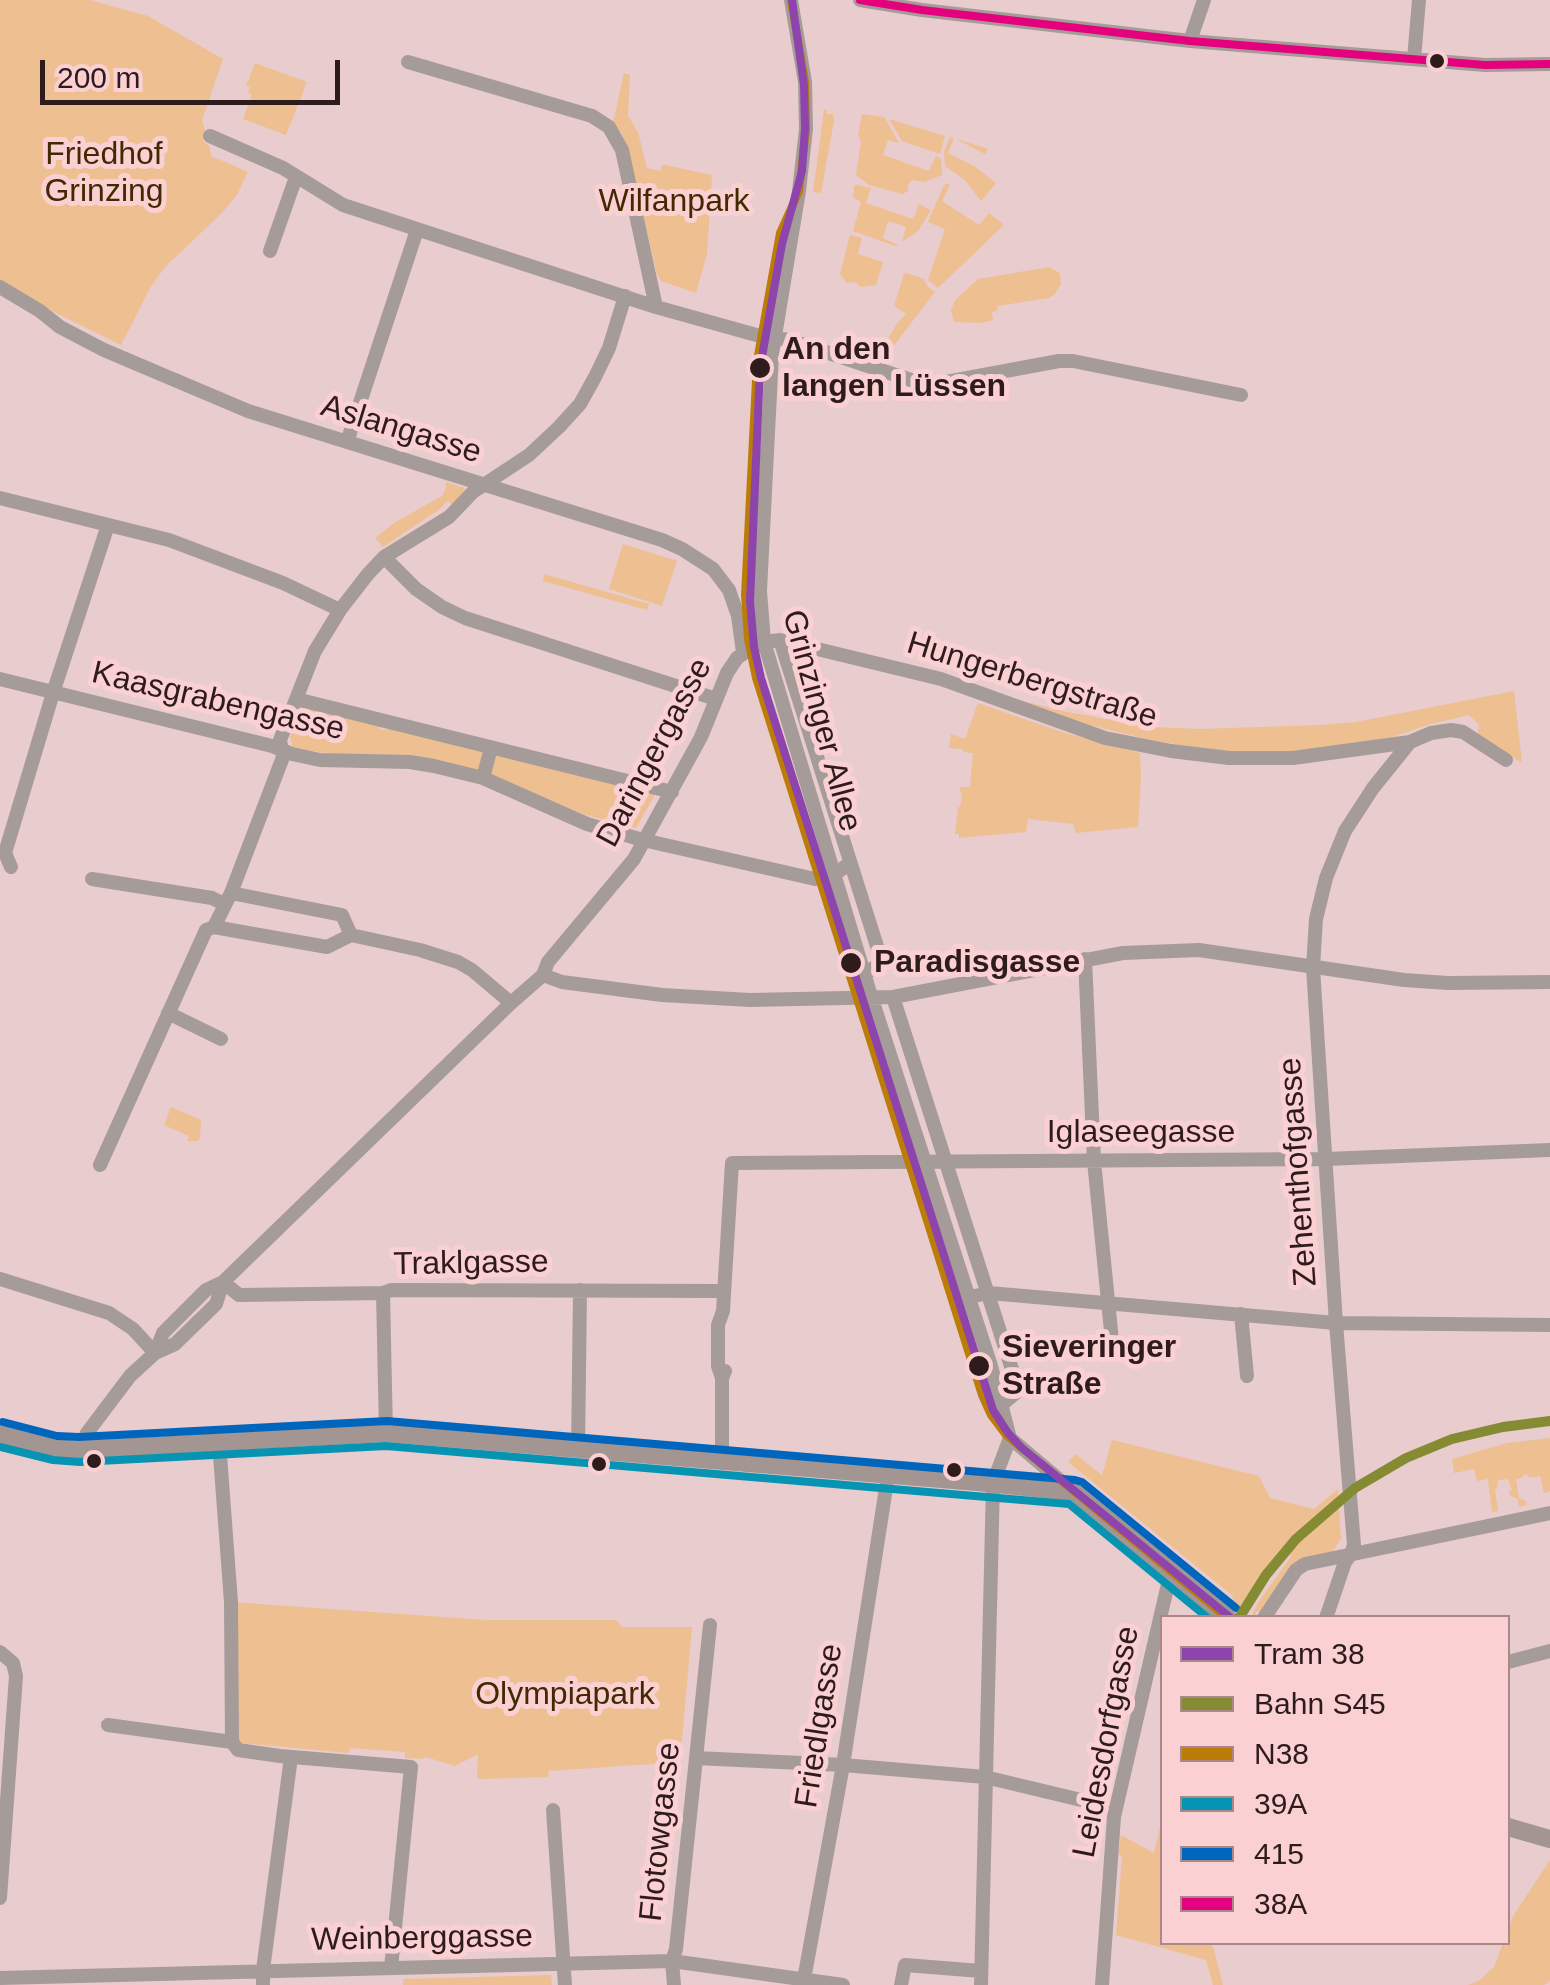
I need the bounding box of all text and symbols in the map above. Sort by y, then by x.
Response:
scale bar [45,40,345,102]
unlabelled marker [1427,51,1447,71]
text: 200 m [57,61,140,94]
park label: Friedhof Grinzing [44,136,164,211]
park label: Wilfanpark [598,183,750,221]
place label: An den langen Lüssen [782,331,1006,406]
marker: An den langen Lüssen [747,355,773,381]
street label: Aslangasse [316,387,486,473]
street label: Grinzinger Allee [773,606,869,836]
street label: Hungerbergstraße [902,625,1162,737]
street label: Daringergasse [589,652,721,854]
street label: Kaasgrabengasse [88,654,348,750]
place label: Paradisgasse [874,944,1080,982]
marker: Paradisgasse [838,950,864,976]
street label: Zehenthofgasse [1272,1056,1326,1288]
street label: Iglaseegasse [1047,1114,1235,1152]
street label: Traklgasse [393,1243,549,1285]
place label: Sieveringer Straße [1002,1329,1176,1404]
marker: Sieveringer Straße [966,1353,992,1379]
unlabelled marker [84,1451,104,1471]
unlabelled marker [589,1454,609,1474]
unlabelled marker [944,1460,964,1480]
legend [1160,1615,1510,1945]
street label: Leidesdorfgasse [1066,1623,1148,1861]
text: Tram 38 [1254,1637,1365,1670]
street label: Friedlgasse [788,1641,852,1811]
park label: Olympiapark [475,1676,655,1714]
text: Bahn S45 [1254,1687,1386,1720]
text: N38 [1254,1737,1309,1770]
street label: Flotowgasse [633,1741,689,1923]
text: 39A [1254,1787,1307,1820]
text: 415 [1254,1837,1304,1870]
text: 38A [1254,1887,1307,1920]
street label: Weinberggasse [311,1918,533,1960]

